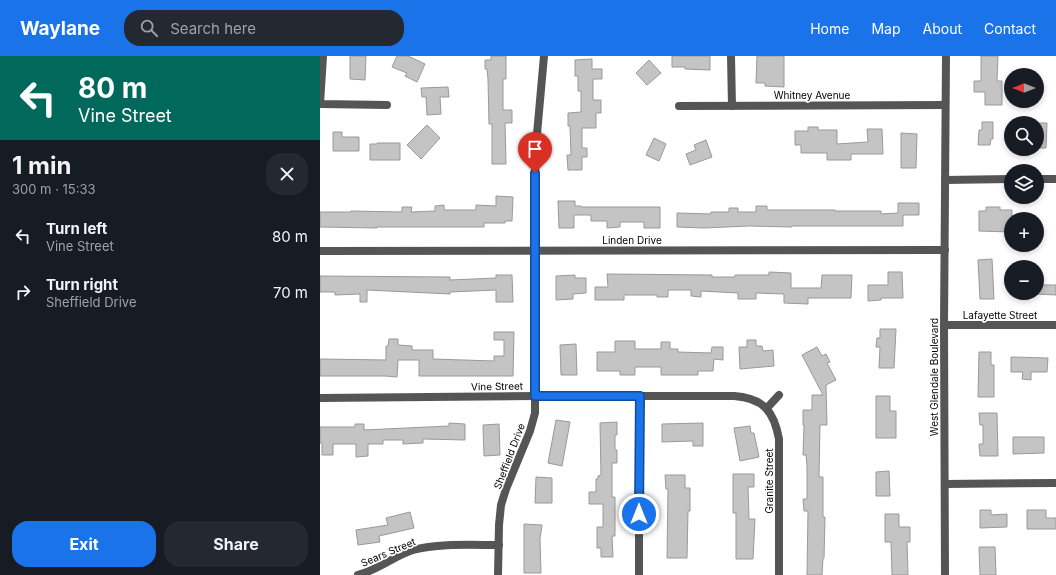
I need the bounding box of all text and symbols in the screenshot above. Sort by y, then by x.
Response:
search box [124,10,404,46]
text: Waylane [20,17,100,40]
icon: search [138,17,160,39]
text: Search here [170,19,256,38]
text: Home [810,20,849,37]
text: Map [871,20,901,37]
text: About [923,20,962,37]
text: Contact [984,20,1036,37]
north arrow [1004,68,1044,108]
map controls [1004,68,1044,300]
text: 80 m [78,71,147,105]
icon: left [12,72,64,124]
street label: Whitney Avenue [774,89,850,101]
text: Vine Street [78,105,172,126]
button: search [1004,116,1044,156]
pin [518,132,552,173]
icon: arrive [524,138,546,160]
text: 1 min [12,151,71,180]
button: close [266,153,308,195]
button: layers [1004,164,1044,204]
text: 300 m · 15:33 [12,181,96,197]
button: + [1004,212,1044,252]
text: Turn left [46,219,107,238]
icon: left [12,225,34,247]
text: 80 m [272,227,308,246]
street label: Linden Drive [602,234,662,246]
text: Vine Street [46,238,114,254]
button: − [1004,260,1044,300]
text: Turn right [46,275,118,294]
icon: right [12,281,34,303]
text: 70 m [273,283,308,302]
text: Sheffield Drive [46,294,136,310]
street label: Lafayette Street [963,309,1038,321]
street label: West Glendale Boulevard [928,318,940,436]
street label: Vine Street [471,380,524,392]
street label: Sheffield Drive [491,421,527,491]
street label: Granite Street [763,448,775,514]
position arrow [618,493,660,535]
button: Exit [12,521,156,567]
button: Share [164,521,308,567]
street label: Sears Street [359,535,418,569]

